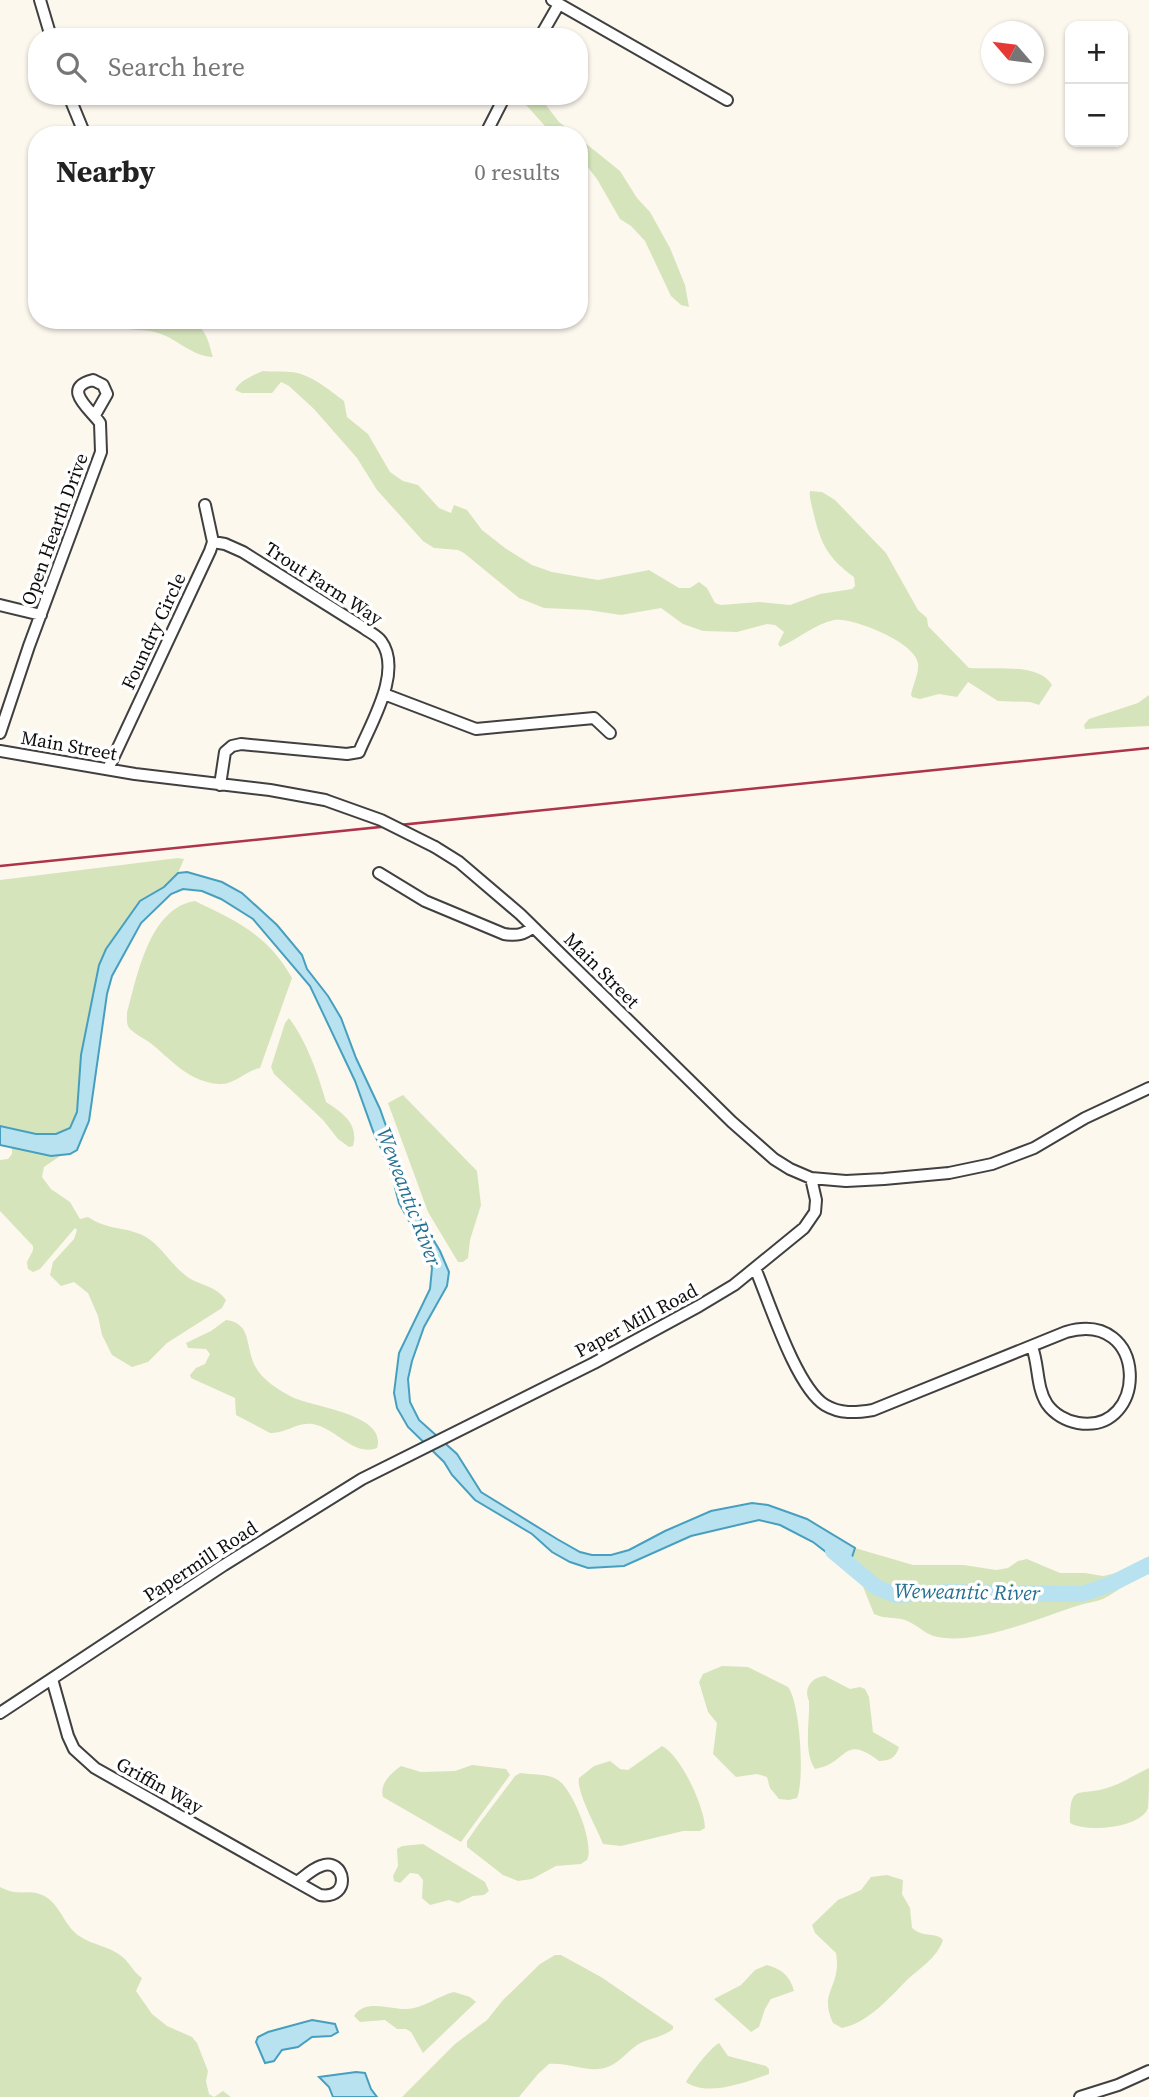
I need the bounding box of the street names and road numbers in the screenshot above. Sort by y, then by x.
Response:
street label: Open Hearth Drive [14,449,94,609]
street label: Trout Farm Way [260,535,388,631]
street label: Foundry Circle [115,568,191,694]
street label: Main Street [19,724,120,766]
street label: Main Street [558,926,646,1014]
street label: Paper Mill Road [570,1277,702,1363]
street label: Papermill Road [138,1514,262,1608]
street label: Griffin Way [112,1750,208,1820]

